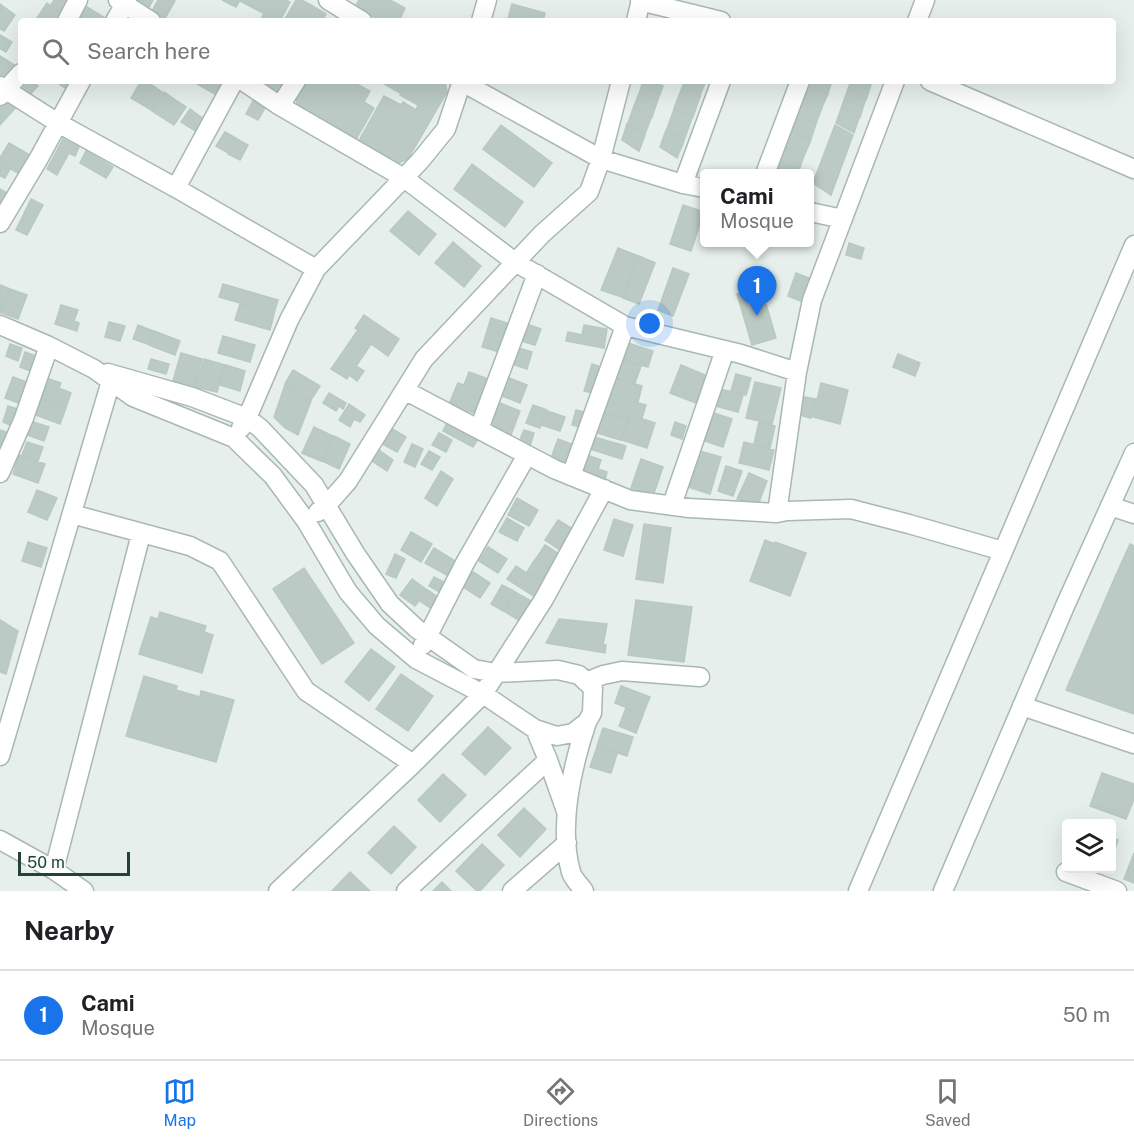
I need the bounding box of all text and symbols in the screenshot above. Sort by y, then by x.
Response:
search box [18,18,1116,84]
icon: search [39,35,72,68]
text: Search here [87,38,211,64]
popup [700,169,814,247]
text: Cami [720,183,774,209]
text: Mosque [720,209,794,233]
pin: 1 [738,266,777,316]
your location [635,309,664,338]
map controls [1062,819,1116,873]
button: layers [1062,819,1116,873]
scale bar [18,849,130,876]
text: 50 m [27,853,65,872]
text: Nearby [24,915,114,946]
text: Cami [81,990,135,1016]
text: 1 [39,1003,48,1027]
text: 50 m [1063,1003,1110,1027]
text: Mosque [81,1016,155,1040]
tab: Map [163,1075,196,1130]
tab: Directions [523,1075,598,1130]
tab: Saved [925,1075,971,1130]

